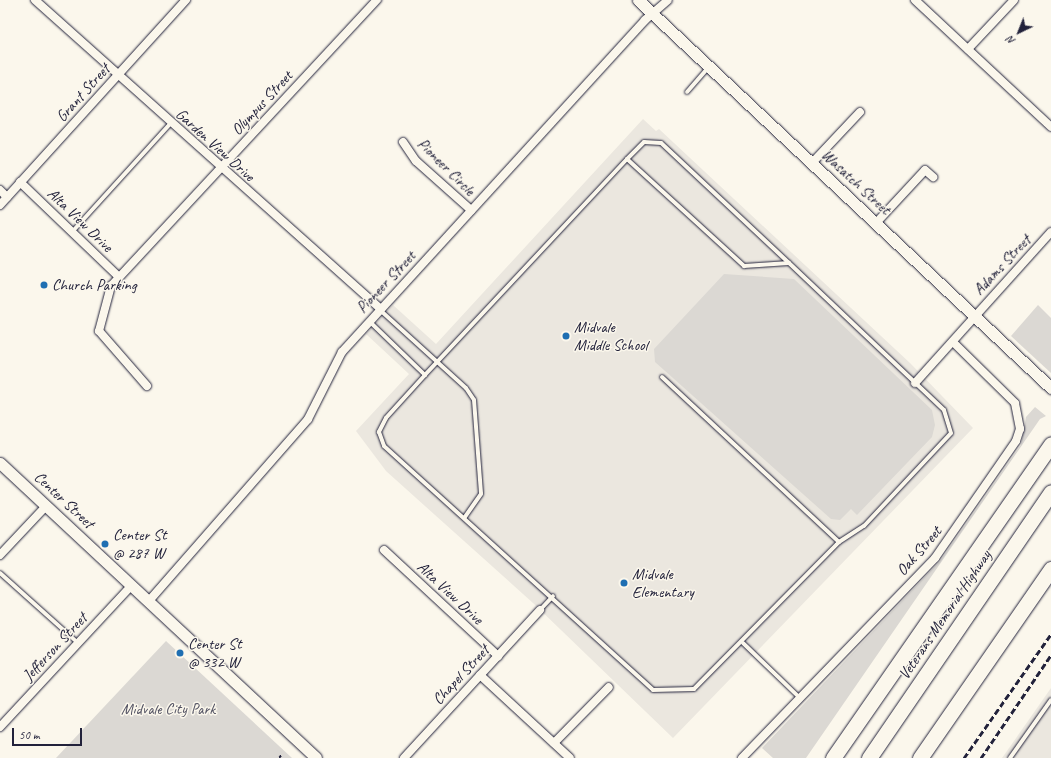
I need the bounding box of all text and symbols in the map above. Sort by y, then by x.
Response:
north arrow [999,12,1039,52]
text: N [1004,33,1018,48]
street label: Grant Street [52,60,114,126]
street label: Olympus Street [227,67,297,139]
street label: Garden View Drive [171,104,259,186]
street label: Pioneer Circle [413,134,479,200]
street label: Wasatch Street [817,145,895,219]
street label: Alta View Drive [43,184,117,256]
street label: Adams Street [969,231,1035,299]
street label: Pioneer Street [352,247,420,317]
place label: Church Parking [52,275,137,295]
marker: Church Parking [39,280,49,290]
place label: Midvale Middle School [574,317,647,355]
marker: Midvale Middle School [561,331,571,341]
street label: Center Street [30,467,98,533]
street label: Oak Street [892,522,946,580]
place label: Center St @ 287 W [113,525,166,563]
marker: Center St @ 287 W [100,539,110,549]
street label: Veterans Memorial Highway [895,547,995,683]
street label: Alta View Drive [413,557,487,629]
place label: Midvale Elementary [632,564,694,602]
marker: Midvale Elementary [619,578,629,588]
street label: Jefferson Street [19,609,91,685]
place label: Center St @ 332 W [188,634,241,672]
street label: Chapel Street [429,641,493,709]
marker: Center St @ 332 W [175,648,185,658]
park label: Midvale City Park [121,699,215,719]
scale bar [14,720,84,746]
text: 50 m [19,727,39,743]

